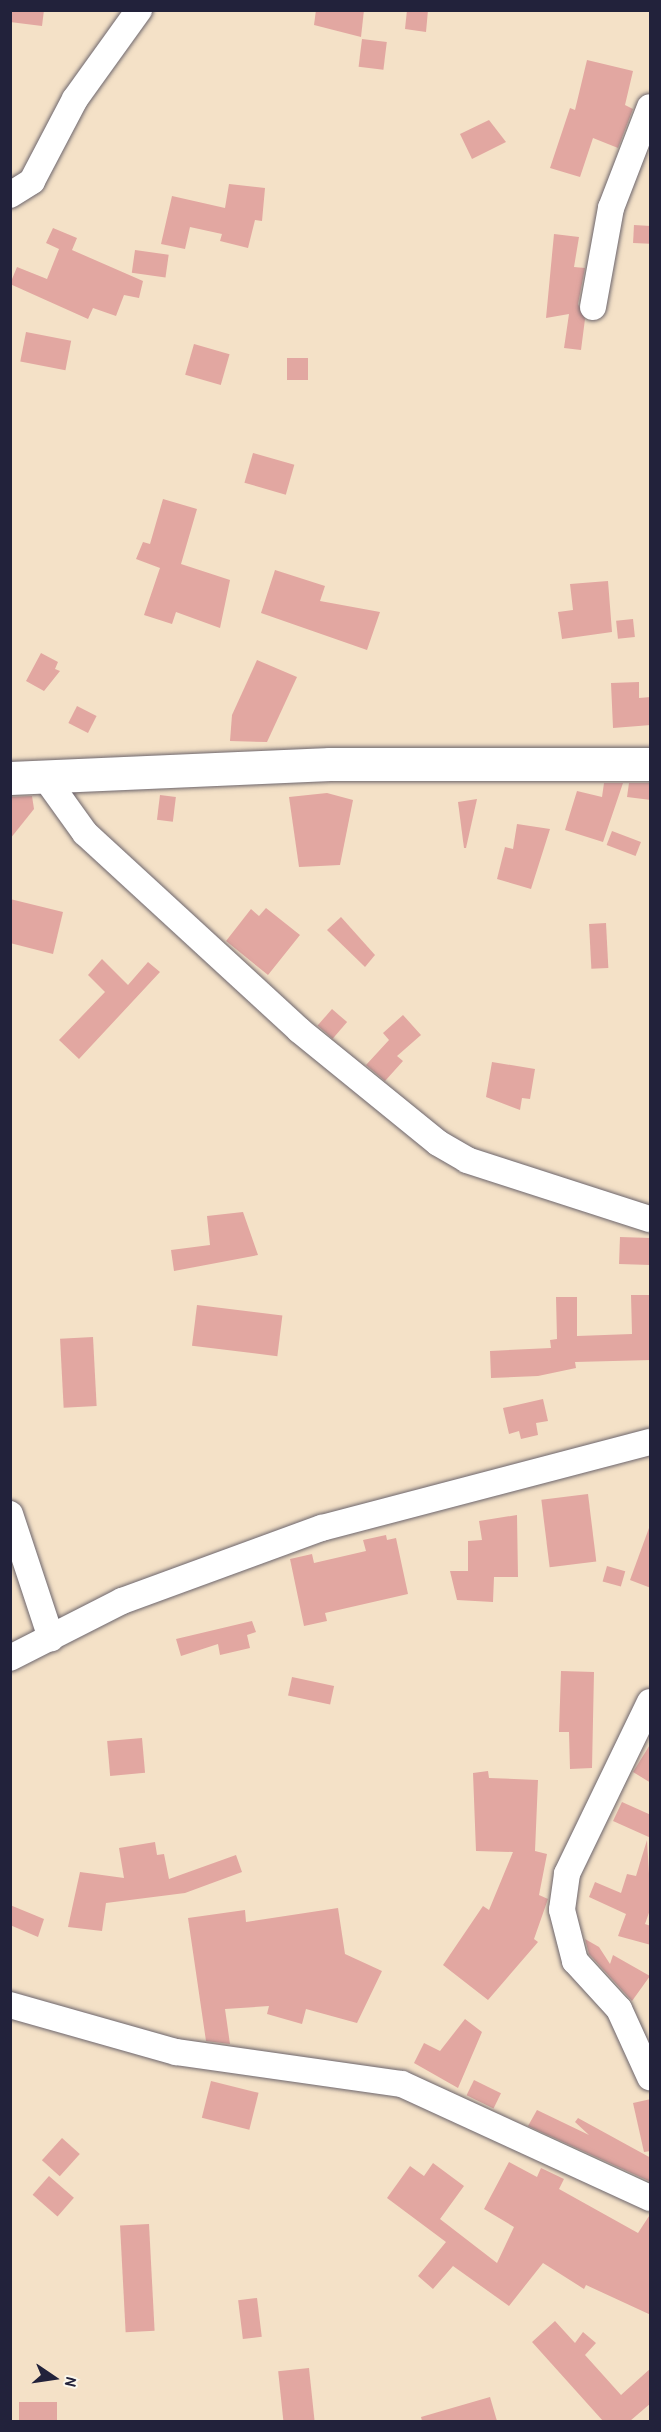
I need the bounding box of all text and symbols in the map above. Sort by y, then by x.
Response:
north arrow [24,2348,84,2408]
text: N [60,2375,83,2389]

